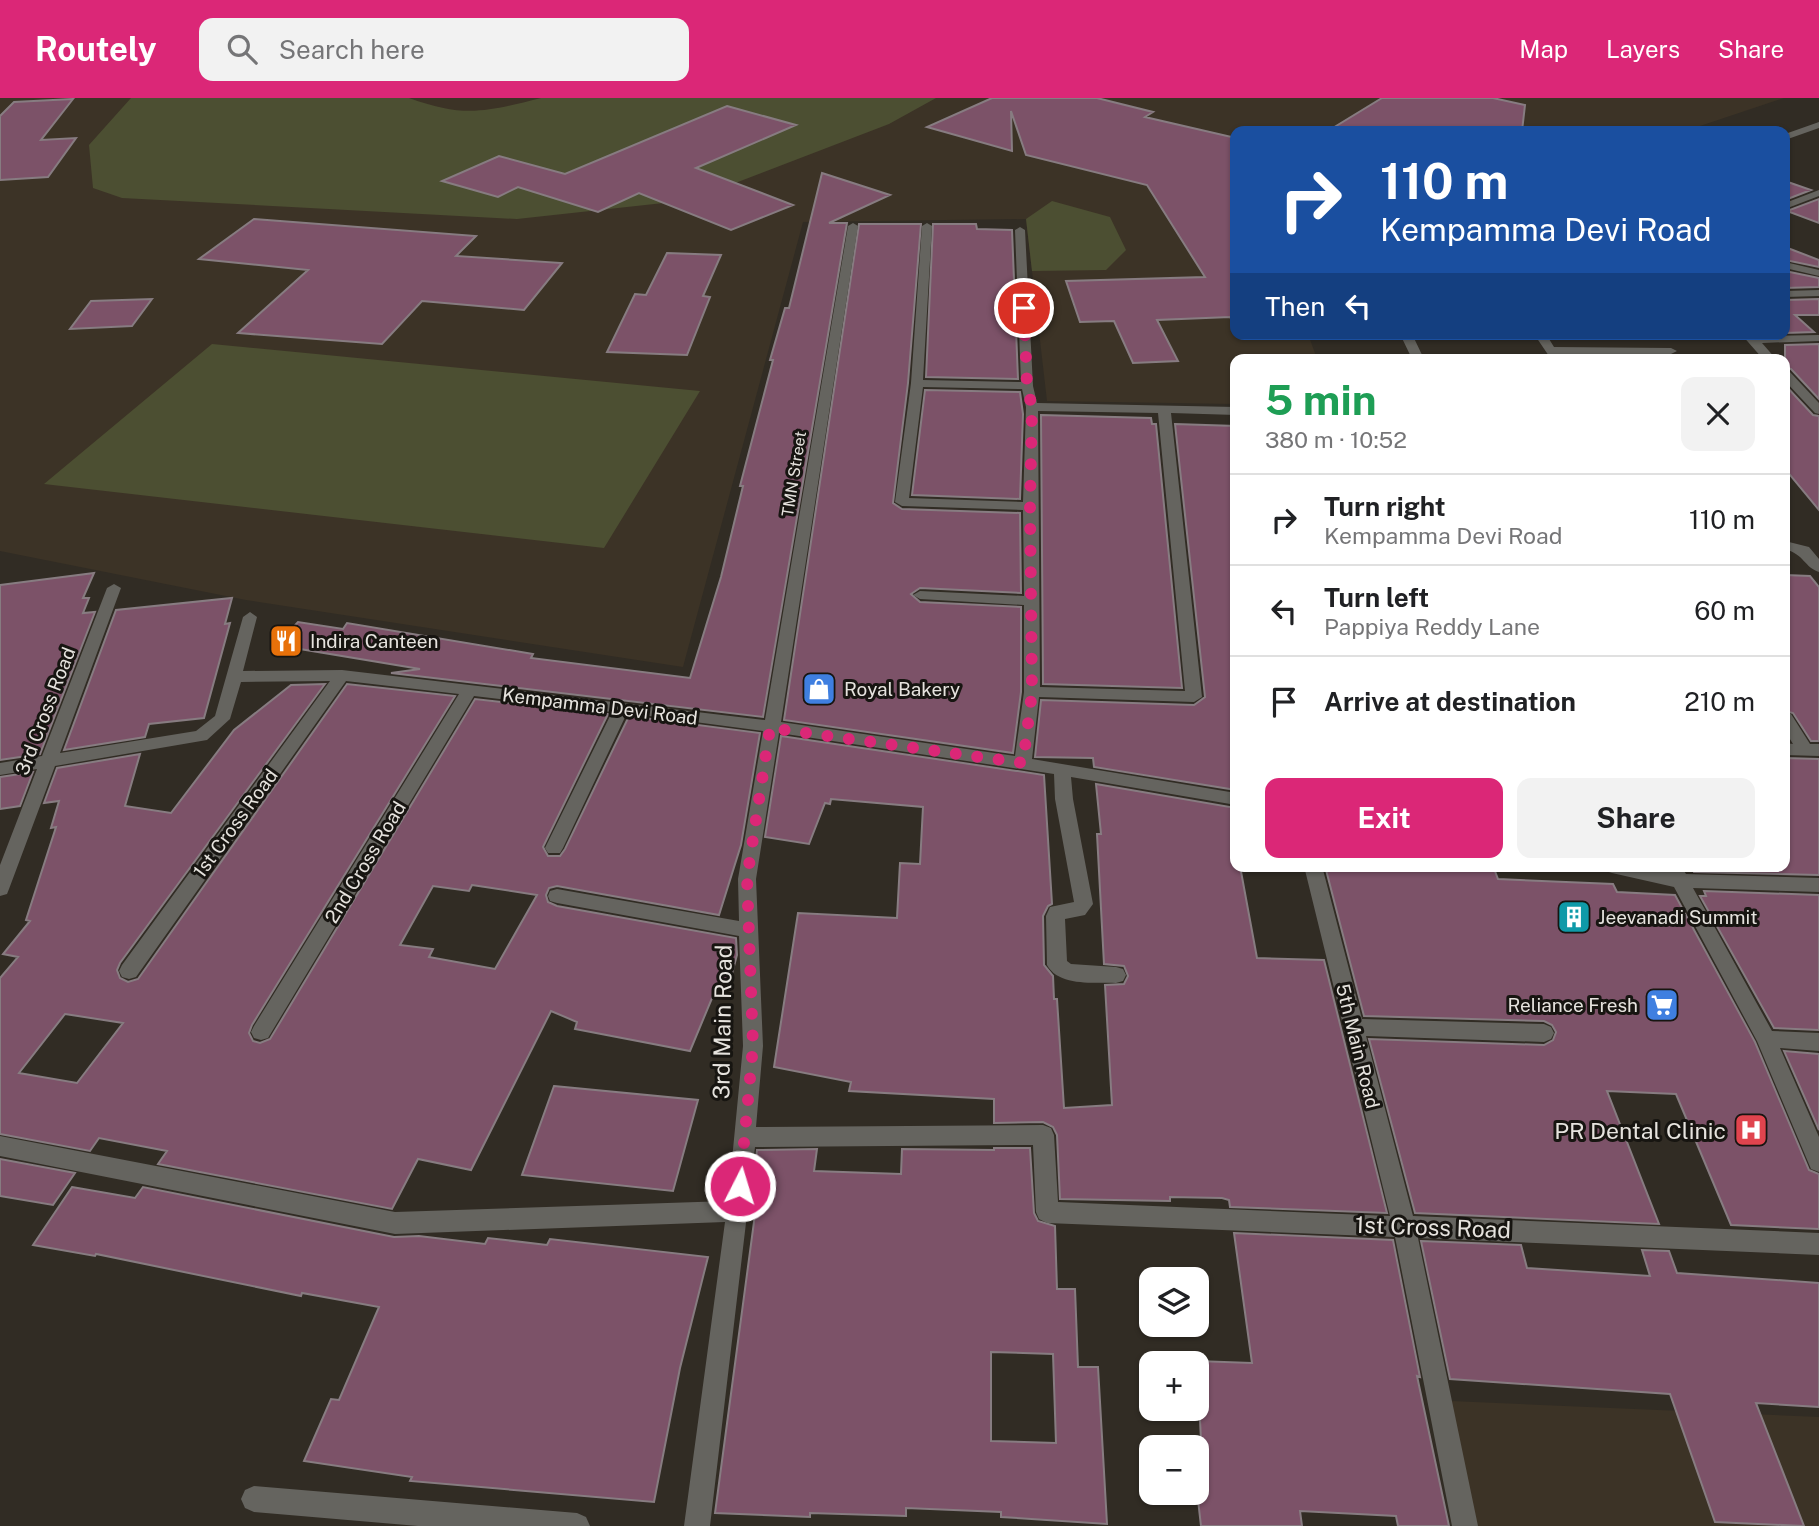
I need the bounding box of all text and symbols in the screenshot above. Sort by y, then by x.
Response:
search box [199,18,689,81]
text: Routely [35,30,157,68]
icon: search [223,30,261,68]
text: Search here [279,34,425,65]
text: Map [1519,35,1568,63]
text: Layers [1606,35,1680,63]
text: Share [1718,35,1784,63]
text: 110 m [1380,152,1508,210]
icon: right [1265,154,1356,245]
text: Kempamma Devi Road [1380,211,1712,248]
pin [994,278,1054,338]
icon: left [1339,287,1377,325]
icon: arrive [1005,289,1043,327]
text: Then [1265,291,1325,322]
text: 5 min [1265,375,1377,424]
button: close [1681,377,1755,451]
text: 380 m · 10:52 [1265,426,1407,453]
street label: TMN Street [778,430,810,518]
text: Turn right [1324,491,1446,522]
icon: right [1265,501,1303,539]
text: 110 m [1689,504,1755,535]
text: Kempamma Devi Road [1324,522,1562,549]
text: Turn left [1324,582,1429,613]
icon: left [1265,592,1303,630]
text: 60 m [1694,595,1755,626]
text: Pappiya Reddy Lane [1324,613,1540,640]
restaurant icon: Indira Canteen [267,622,305,660]
place label: Indira Canteen [310,630,438,652]
street label: 3rd Cross Road [11,644,79,778]
shop icon: Royal Bakery [800,670,838,708]
place label: Royal Bakery [844,678,960,700]
street label: Kempamma Devi Road [501,683,699,729]
icon: arrive [1265,683,1303,721]
text: Arrive at destination [1324,686,1576,717]
text: 210 m [1684,686,1755,717]
street label: 1st Cross Road [188,764,282,882]
button: Exit [1265,778,1503,858]
button: Share [1517,778,1755,858]
street label: 2nd Cross Road [320,797,410,927]
building icon: Jeevanadi Summit [1555,898,1593,936]
place label: Jeevanadi Summit [1598,906,1758,928]
street label: 3rd Main Road [707,944,737,1100]
street label: 5th Main Road [1332,981,1384,1111]
supermarket icon: Reliance Fresh [1643,986,1681,1024]
place label: Reliance Fresh [1508,994,1638,1016]
hospital icon: PR Dental Clinic [1732,1111,1770,1149]
place label: PR Dental Clinic [1554,1117,1726,1144]
position arrow [703,1149,777,1223]
street label: 1st Cross Road [1355,1211,1511,1243]
map controls [1139,1267,1209,1505]
button: layers [1139,1267,1209,1337]
button: + [1139,1351,1209,1421]
button: − [1139,1435,1209,1505]

